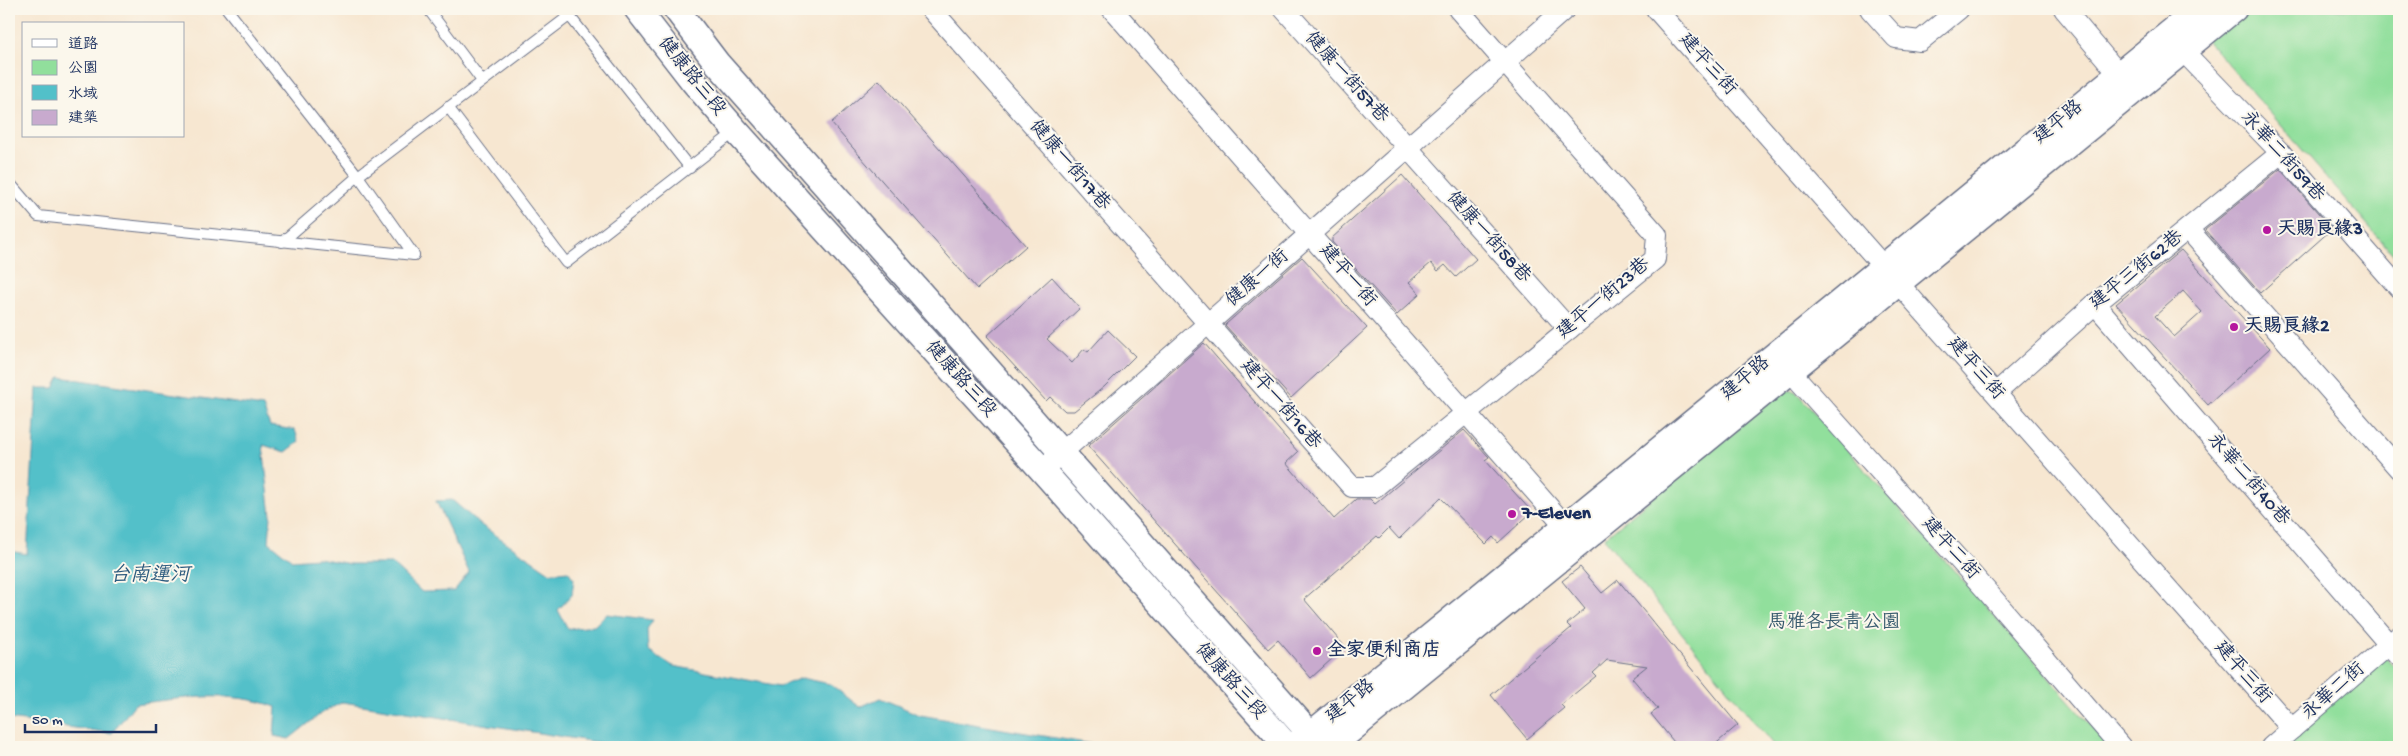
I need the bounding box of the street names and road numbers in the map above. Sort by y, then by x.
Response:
street label: 健康一街57巷 [1299,27,1394,128]
street label: 建平三街 [1673,28,1742,101]
street label: 健康路三段 [652,32,731,121]
street label: 建平路 [2029,95,2088,150]
street label: 永華二街59巷 [2235,106,2330,207]
street label: 健康一街17巷 [1023,115,1115,216]
street label: 健康一街58巷 [1441,187,1536,289]
street label: 建平三街62巷 [2085,225,2189,316]
street label: 建平一街 [1313,239,1381,312]
street label: 健康一街 [1221,245,1294,313]
street label: 建平一街23巷 [1552,253,1655,345]
street label: 建平三街 [1941,332,2009,405]
street label: 健康路三段 [920,336,1001,423]
street label: 建平路 [1716,351,1775,406]
street label: 建平一街16巷 [1234,354,1326,455]
street label: 永華二街40巷 [2202,428,2295,531]
street label: 建平二街 [1916,512,1985,585]
street label: 建平三街 [2208,636,2276,709]
street label: 健康路三段 [1190,638,1271,725]
street label: 永華二街 [2297,658,2370,726]
street label: 建平路 [1321,674,1380,729]

